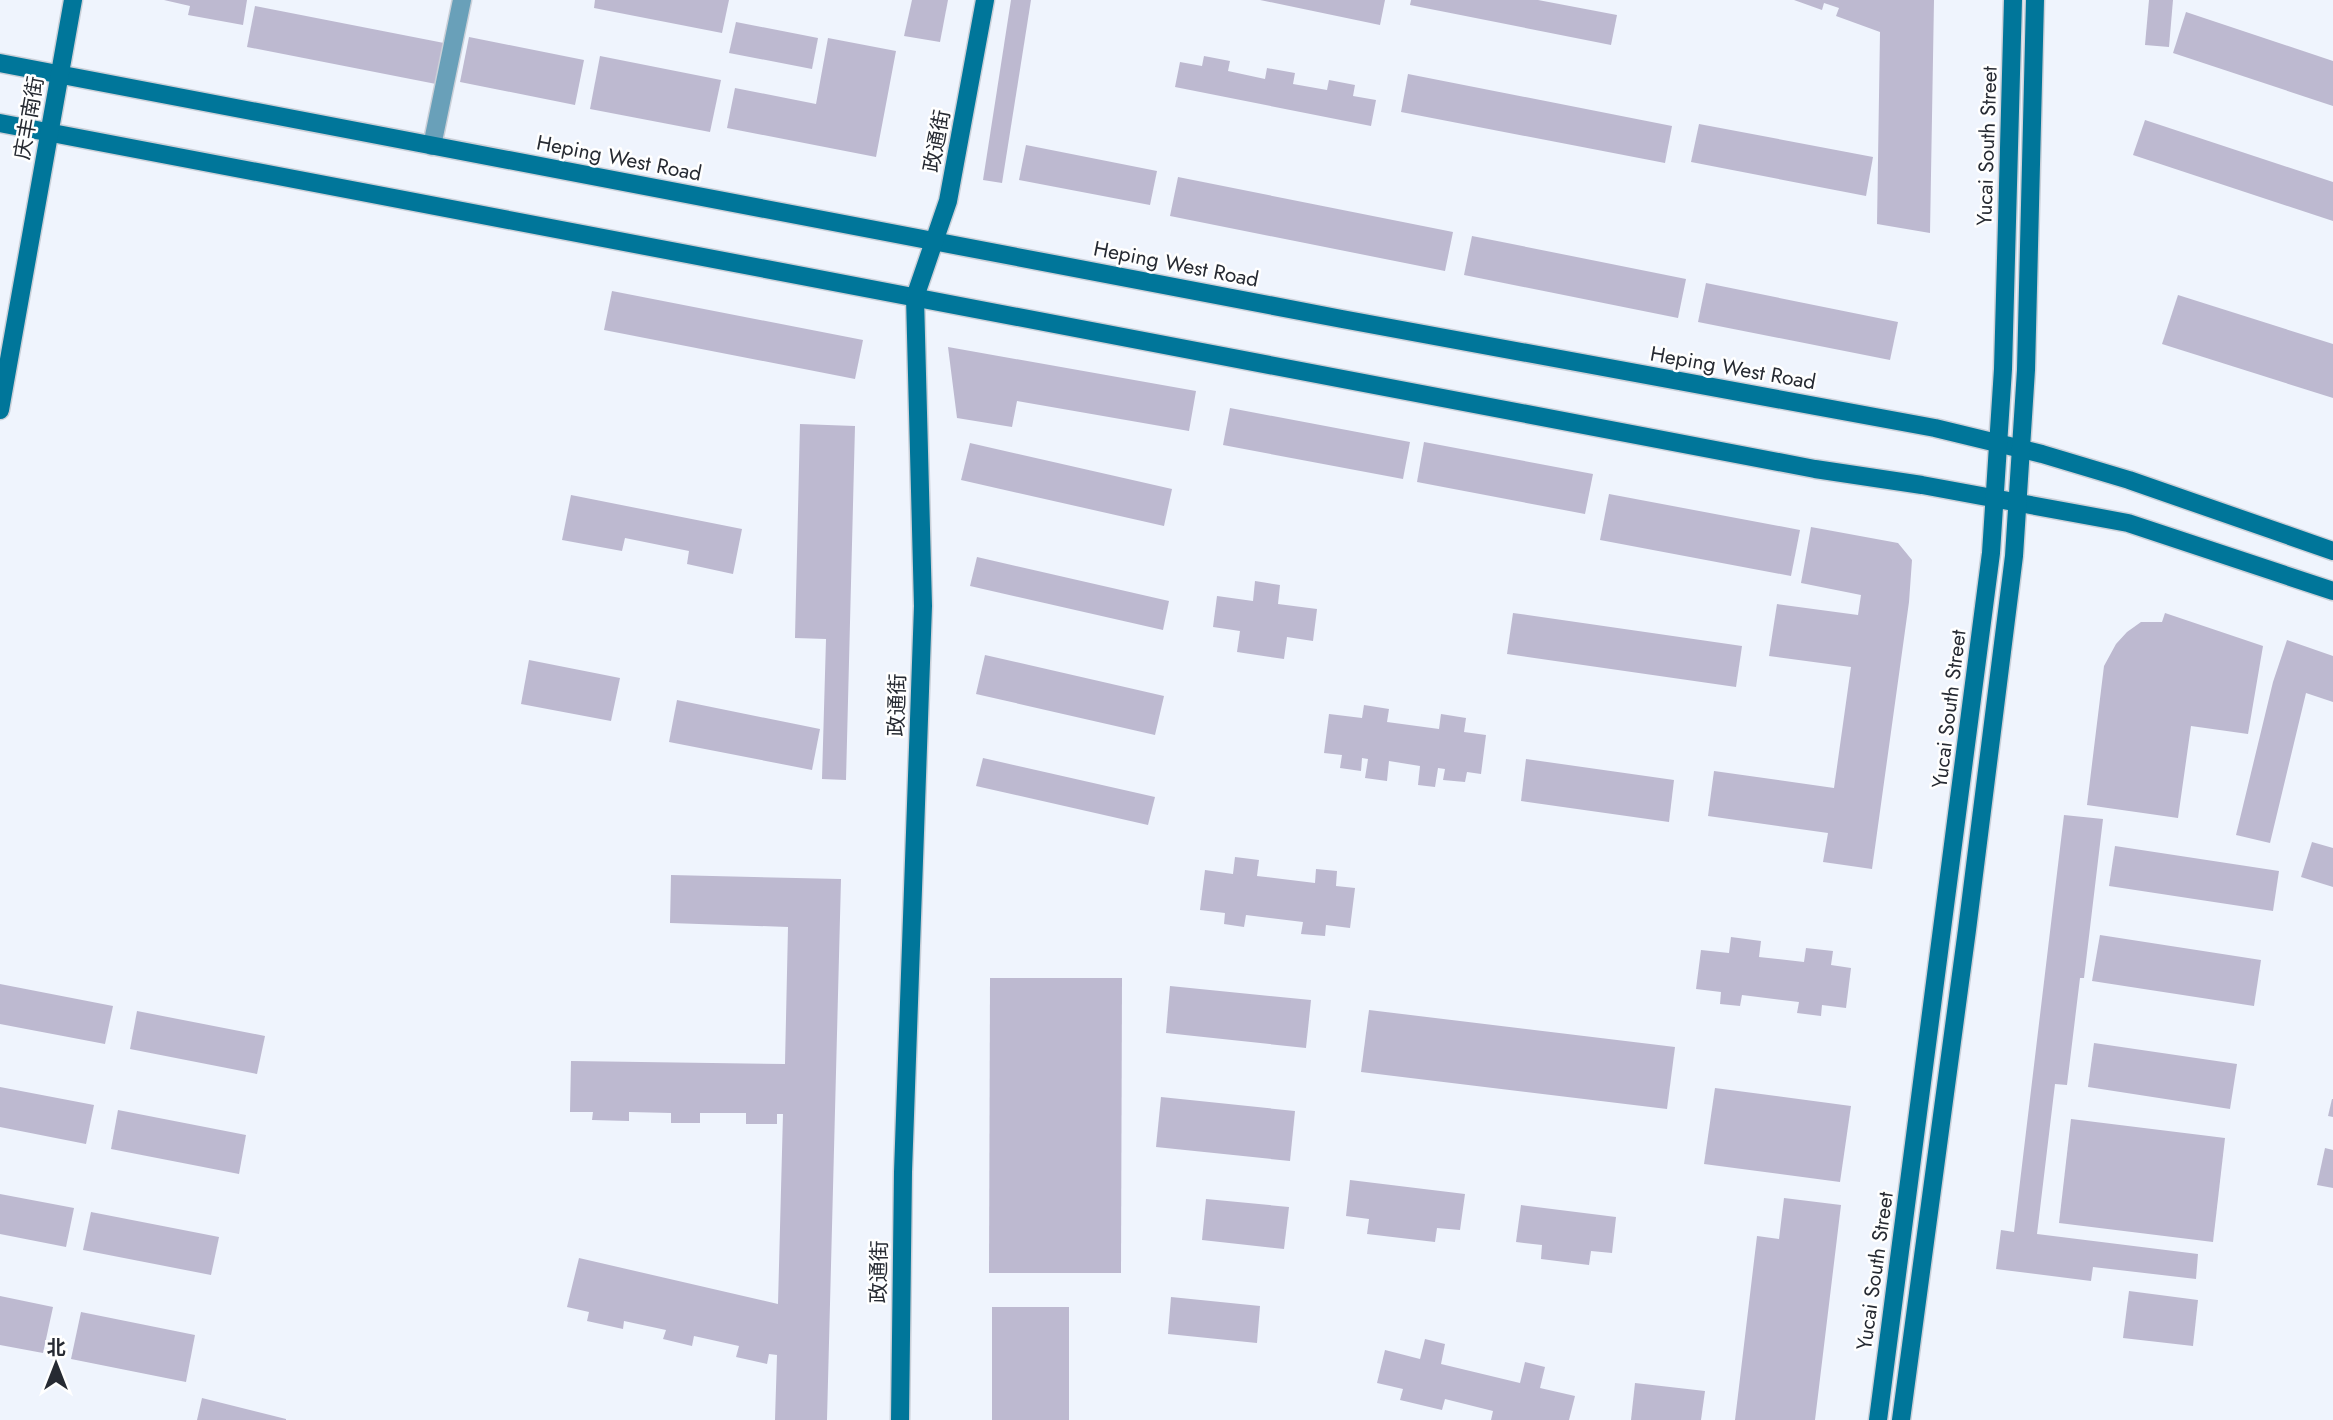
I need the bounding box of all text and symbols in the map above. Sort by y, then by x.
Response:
street label: Yucai South Street [1969,66,2005,226]
street label: 庆丰南街 [7,74,51,162]
street label: 政通街 [916,107,958,175]
street label: Heping West Road [534,127,704,189]
street label: Heping West Road [1091,233,1261,295]
street label: Heping West Road [1648,339,1818,397]
street label: Yucai South Street [1924,628,1974,790]
street label: 政通街 [881,673,913,737]
street label: Yucai South Street [1849,1190,1901,1352]
street label: 政通街 [863,1240,895,1304]
north arrow [21,1329,91,1399]
text: 北 [46,1334,66,1361]

